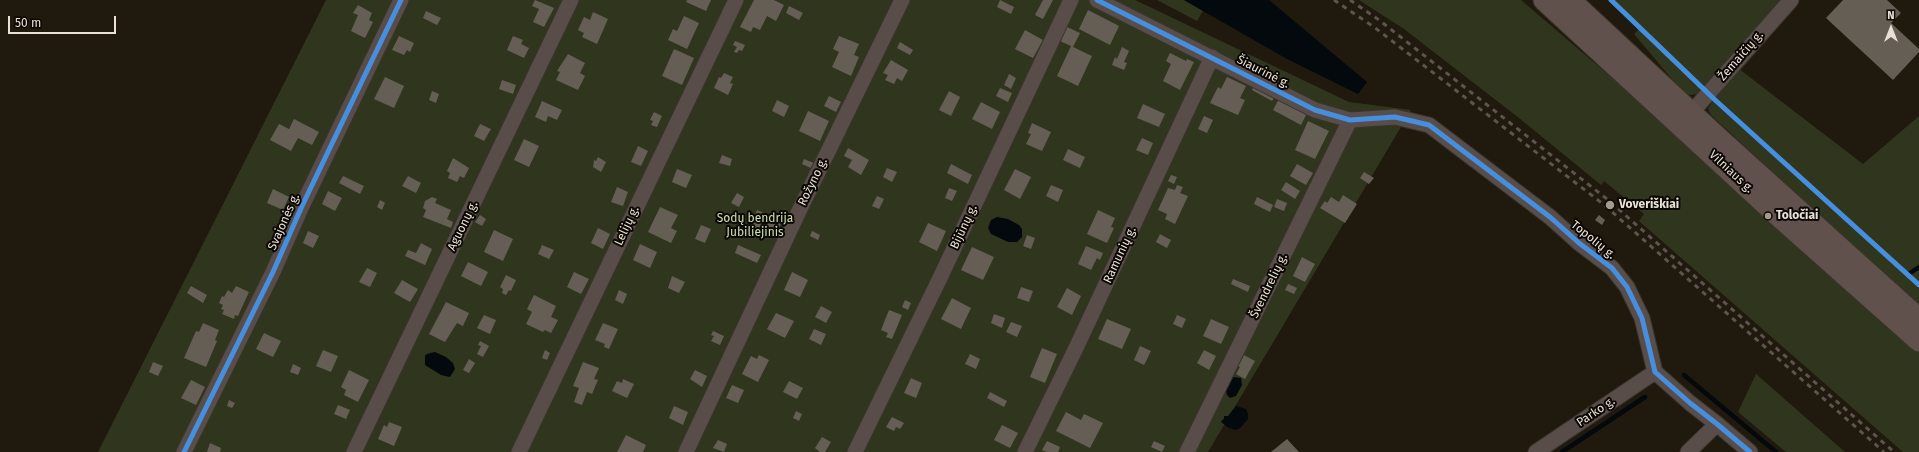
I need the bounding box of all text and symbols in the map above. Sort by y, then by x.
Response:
scale bar [10,8,118,34]
north arrow [1871,8,1911,48]
text: N [1887,9,1895,22]
text: 50 m [15,16,41,30]
street label: Žemaičių g. [1716,28,1766,84]
street label: Šiaurinė g. [1234,53,1292,91]
street label: Vilniaus g. [1706,148,1756,196]
street label: Rožyno g. [795,156,831,208]
street label: Svajonės g. [265,191,303,253]
place label: Voveriškiai [1619,198,1679,212]
street label: Aguonų g. [445,199,481,253]
marker: Voveriškiai [1604,199,1616,211]
street label: Bijūnų g. [947,203,981,251]
street label: Lelijų g. [612,204,642,248]
place label: Toločiai [1776,209,1818,223]
marker: Toločiai [1763,211,1773,221]
park label: Sodų bendrija Jubiliejinis [717,212,793,240]
street label: Topolių g. [1568,218,1618,262]
street label: Ramunių g. [1101,224,1139,286]
street label: Švendrelių g. [1247,251,1291,321]
street label: Parko g. [1574,394,1618,430]

